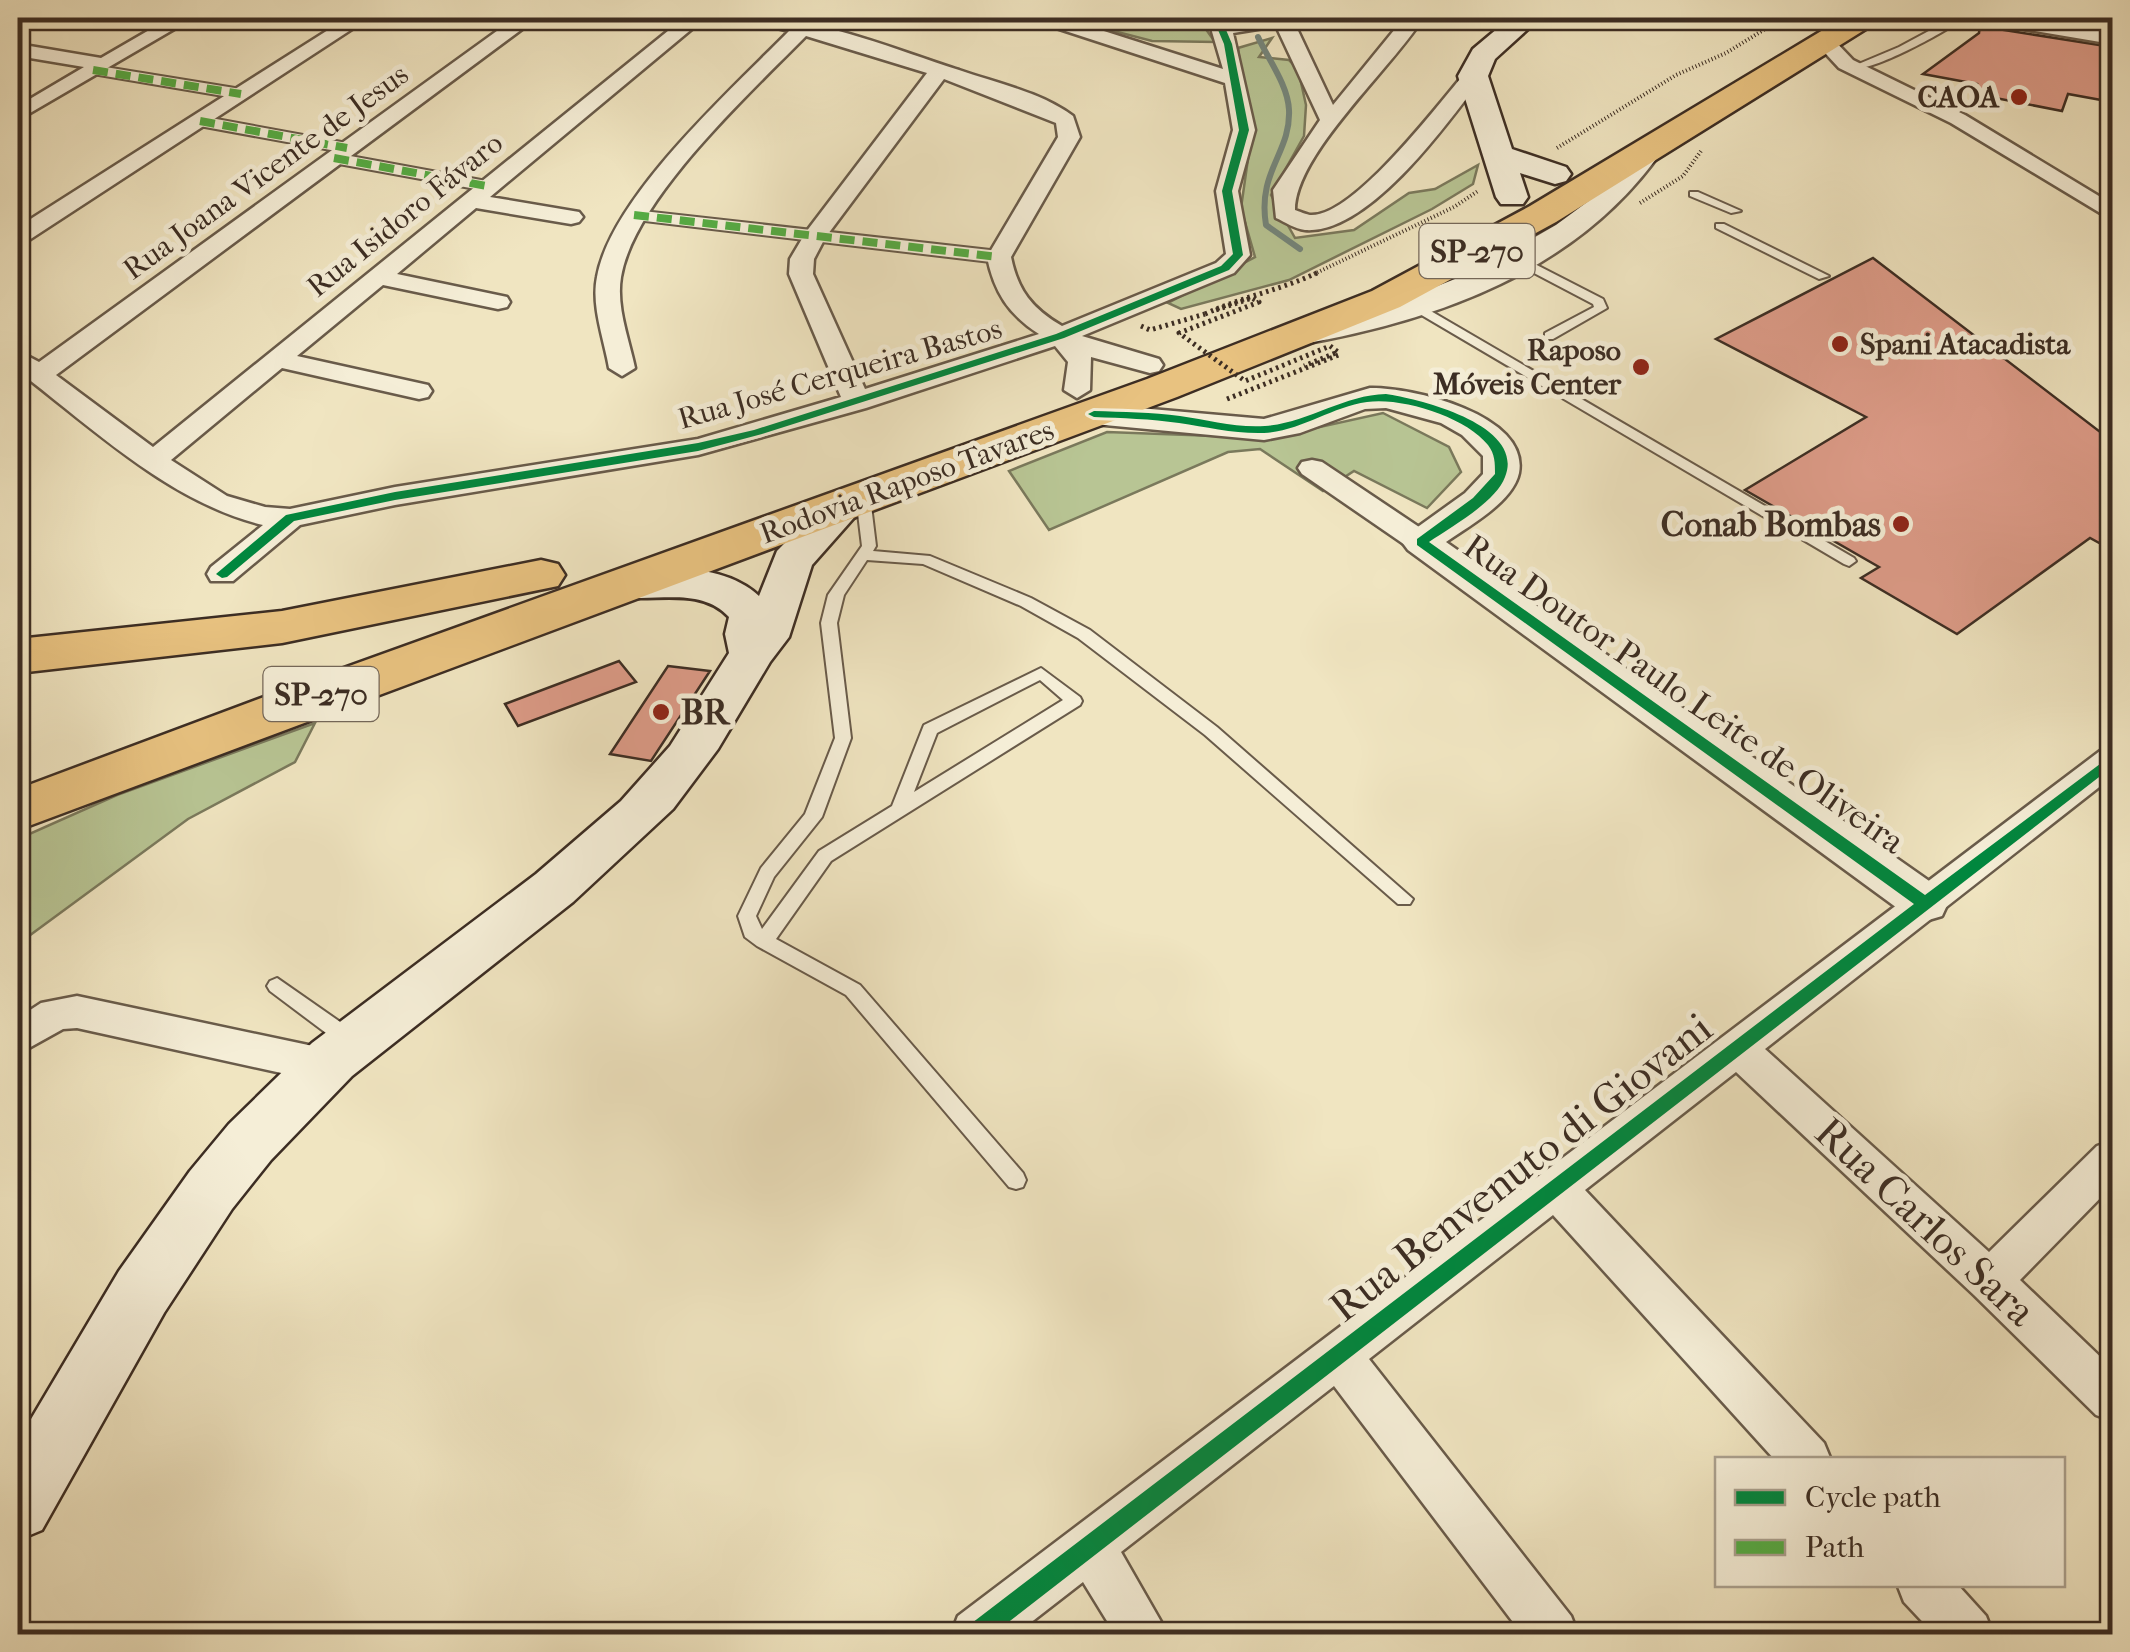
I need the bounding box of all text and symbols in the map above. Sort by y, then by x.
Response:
street label: Rua Joana Vicente de Jesus [117,57,415,287]
place label: CAOA [1917,80,2001,115]
marker: CAOA [2008,86,2030,108]
street label: Rua Isidoro Fávaro [300,126,510,304]
road number: SP-270 [1420,224,1534,278]
street label: Rua José Cerqueira Bastos [674,311,1006,437]
place label: Spani Atacadista [1860,327,2071,362]
place label: Raposo Móveis Center [1433,333,1622,402]
marker: Spani Atacadista [1829,333,1851,355]
marker: Raposo Móveis Center [1630,356,1652,378]
street label: Rodovia Raposo Tavares [755,413,1059,551]
place label: Conab Bombas [1661,504,1881,545]
marker: Conab Bombas [1890,513,1912,535]
street label: Rua Doutor Paulo Leite de Oliveira [1456,526,1913,863]
road number: SP-270 [264,667,378,721]
place label: BR [681,692,732,733]
marker: BR [650,701,672,723]
street label: Rua Benvenuto di Giovani [1320,1004,1722,1332]
street label: Rua Carlos Sara [1805,1108,2046,1337]
legend [1715,1457,2065,1587]
text: Cycle path [1805,1480,1941,1515]
text: Path [1805,1530,1864,1565]

